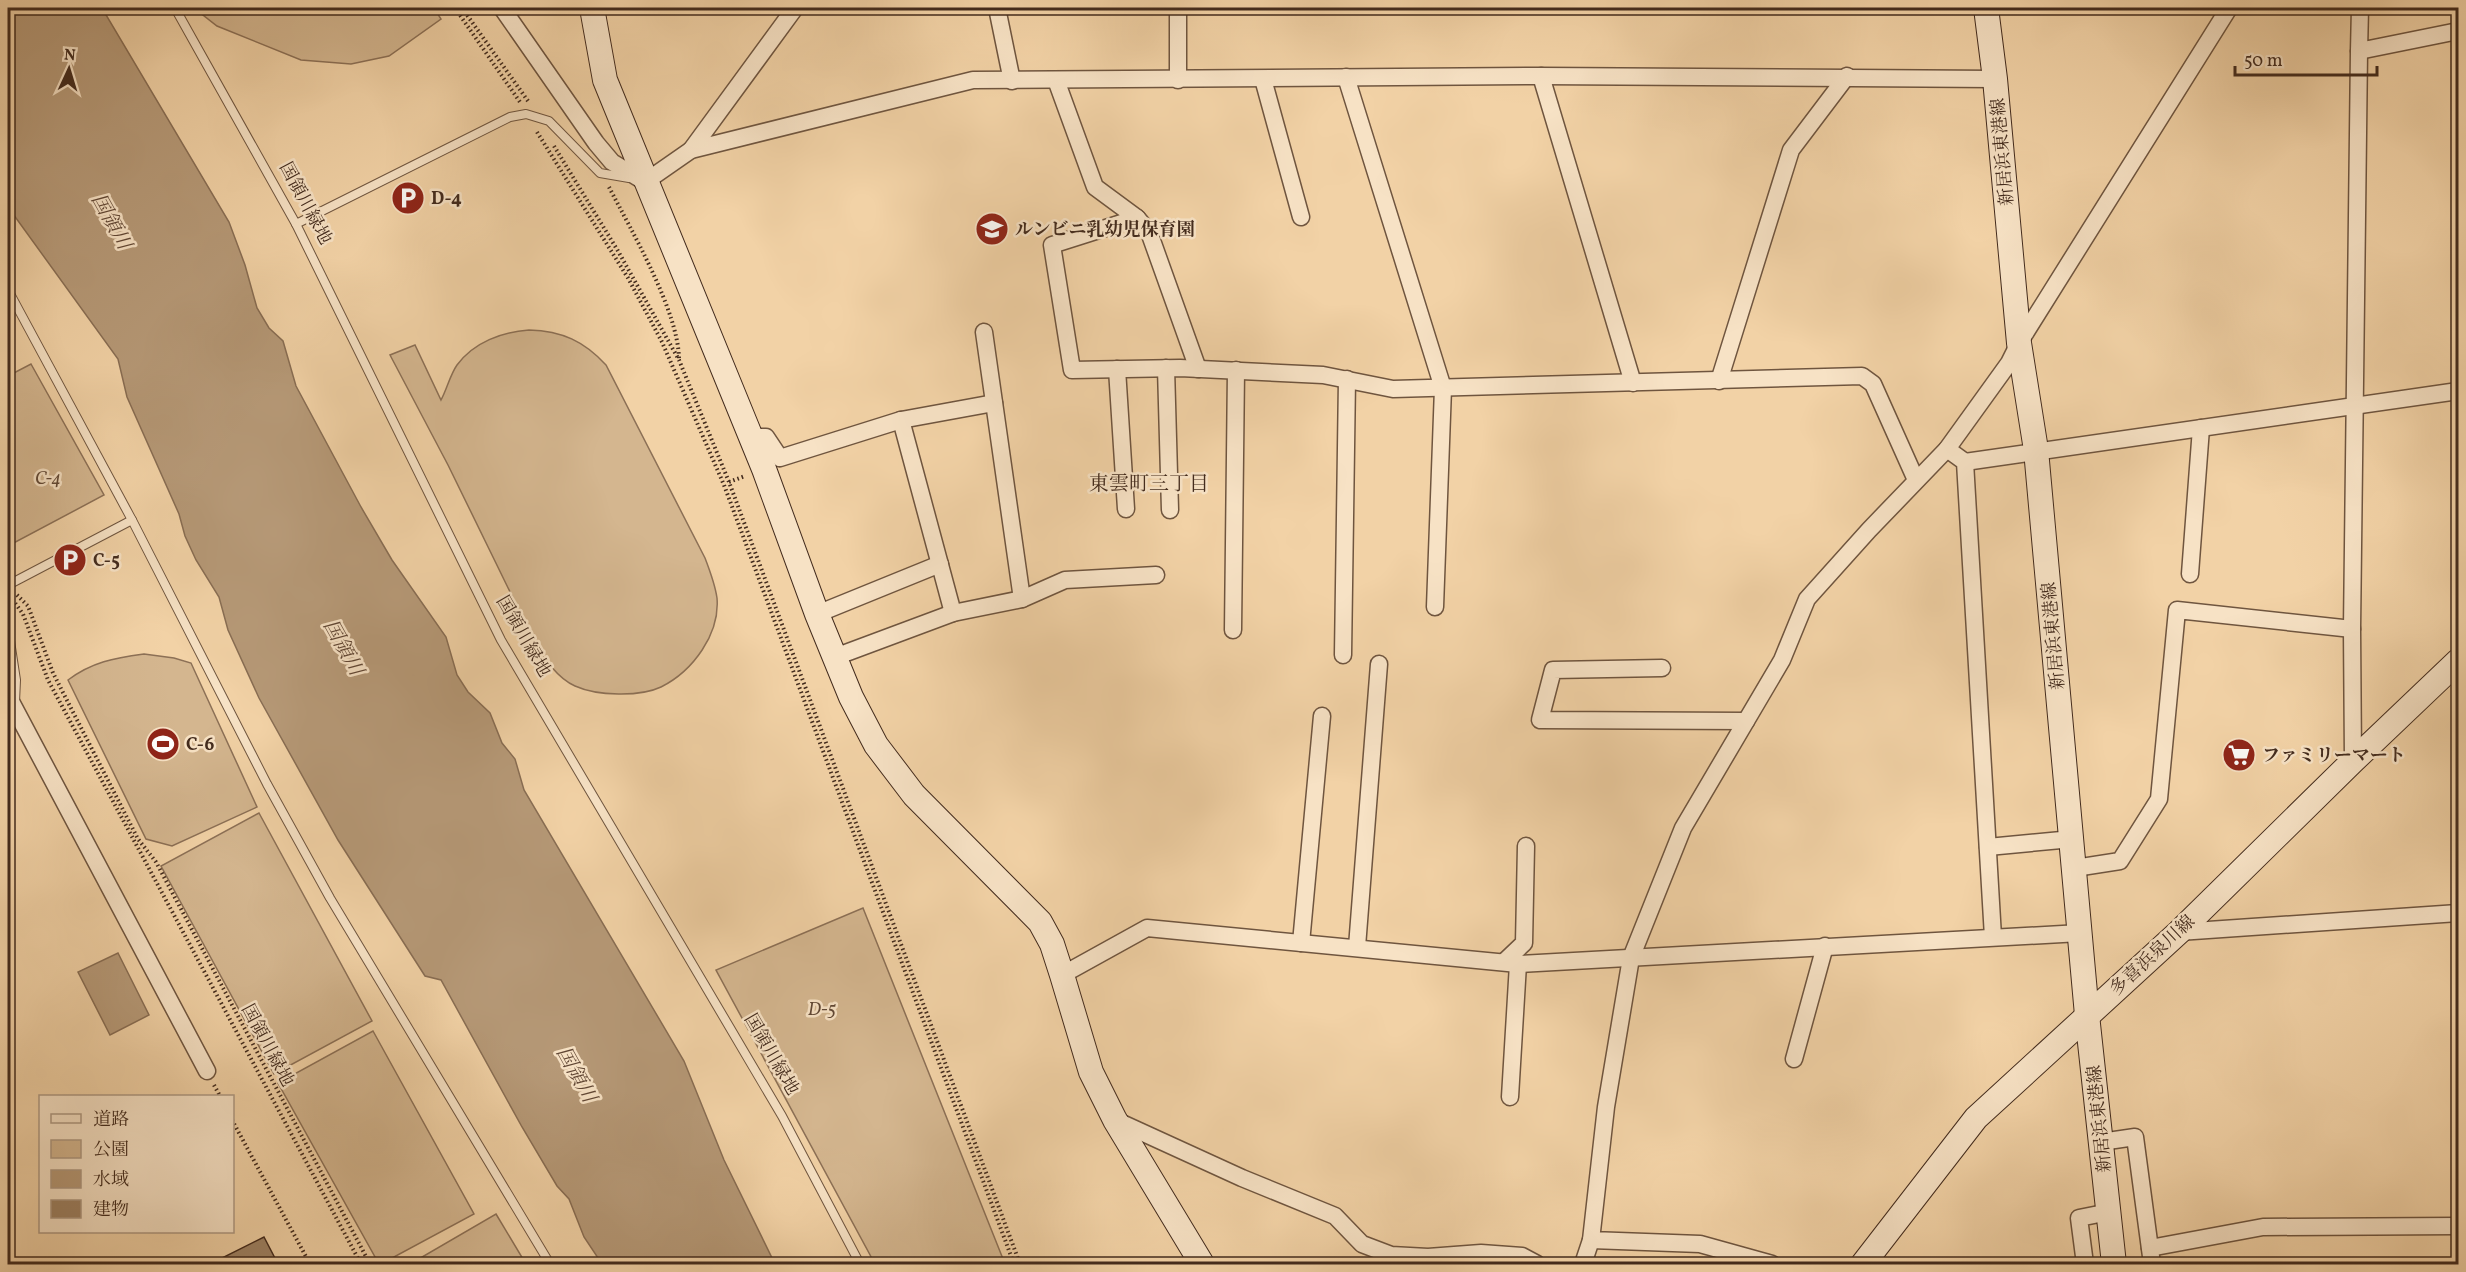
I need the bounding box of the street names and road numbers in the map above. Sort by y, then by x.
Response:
street label: 新居浜東港線 [1986,97,2021,207]
street label: 国領川緑地 [273,158,337,249]
street label: 新居浜東港線 [2037,581,2072,691]
street label: 国領川緑地 [489,592,556,682]
street label: 多喜浜泉川線 [2105,910,2201,1002]
street label: 国領川緑地 [235,1000,299,1091]
street label: 国領川緑地 [737,1010,804,1100]
street label: 新居浜東港線 [2082,1064,2119,1174]

